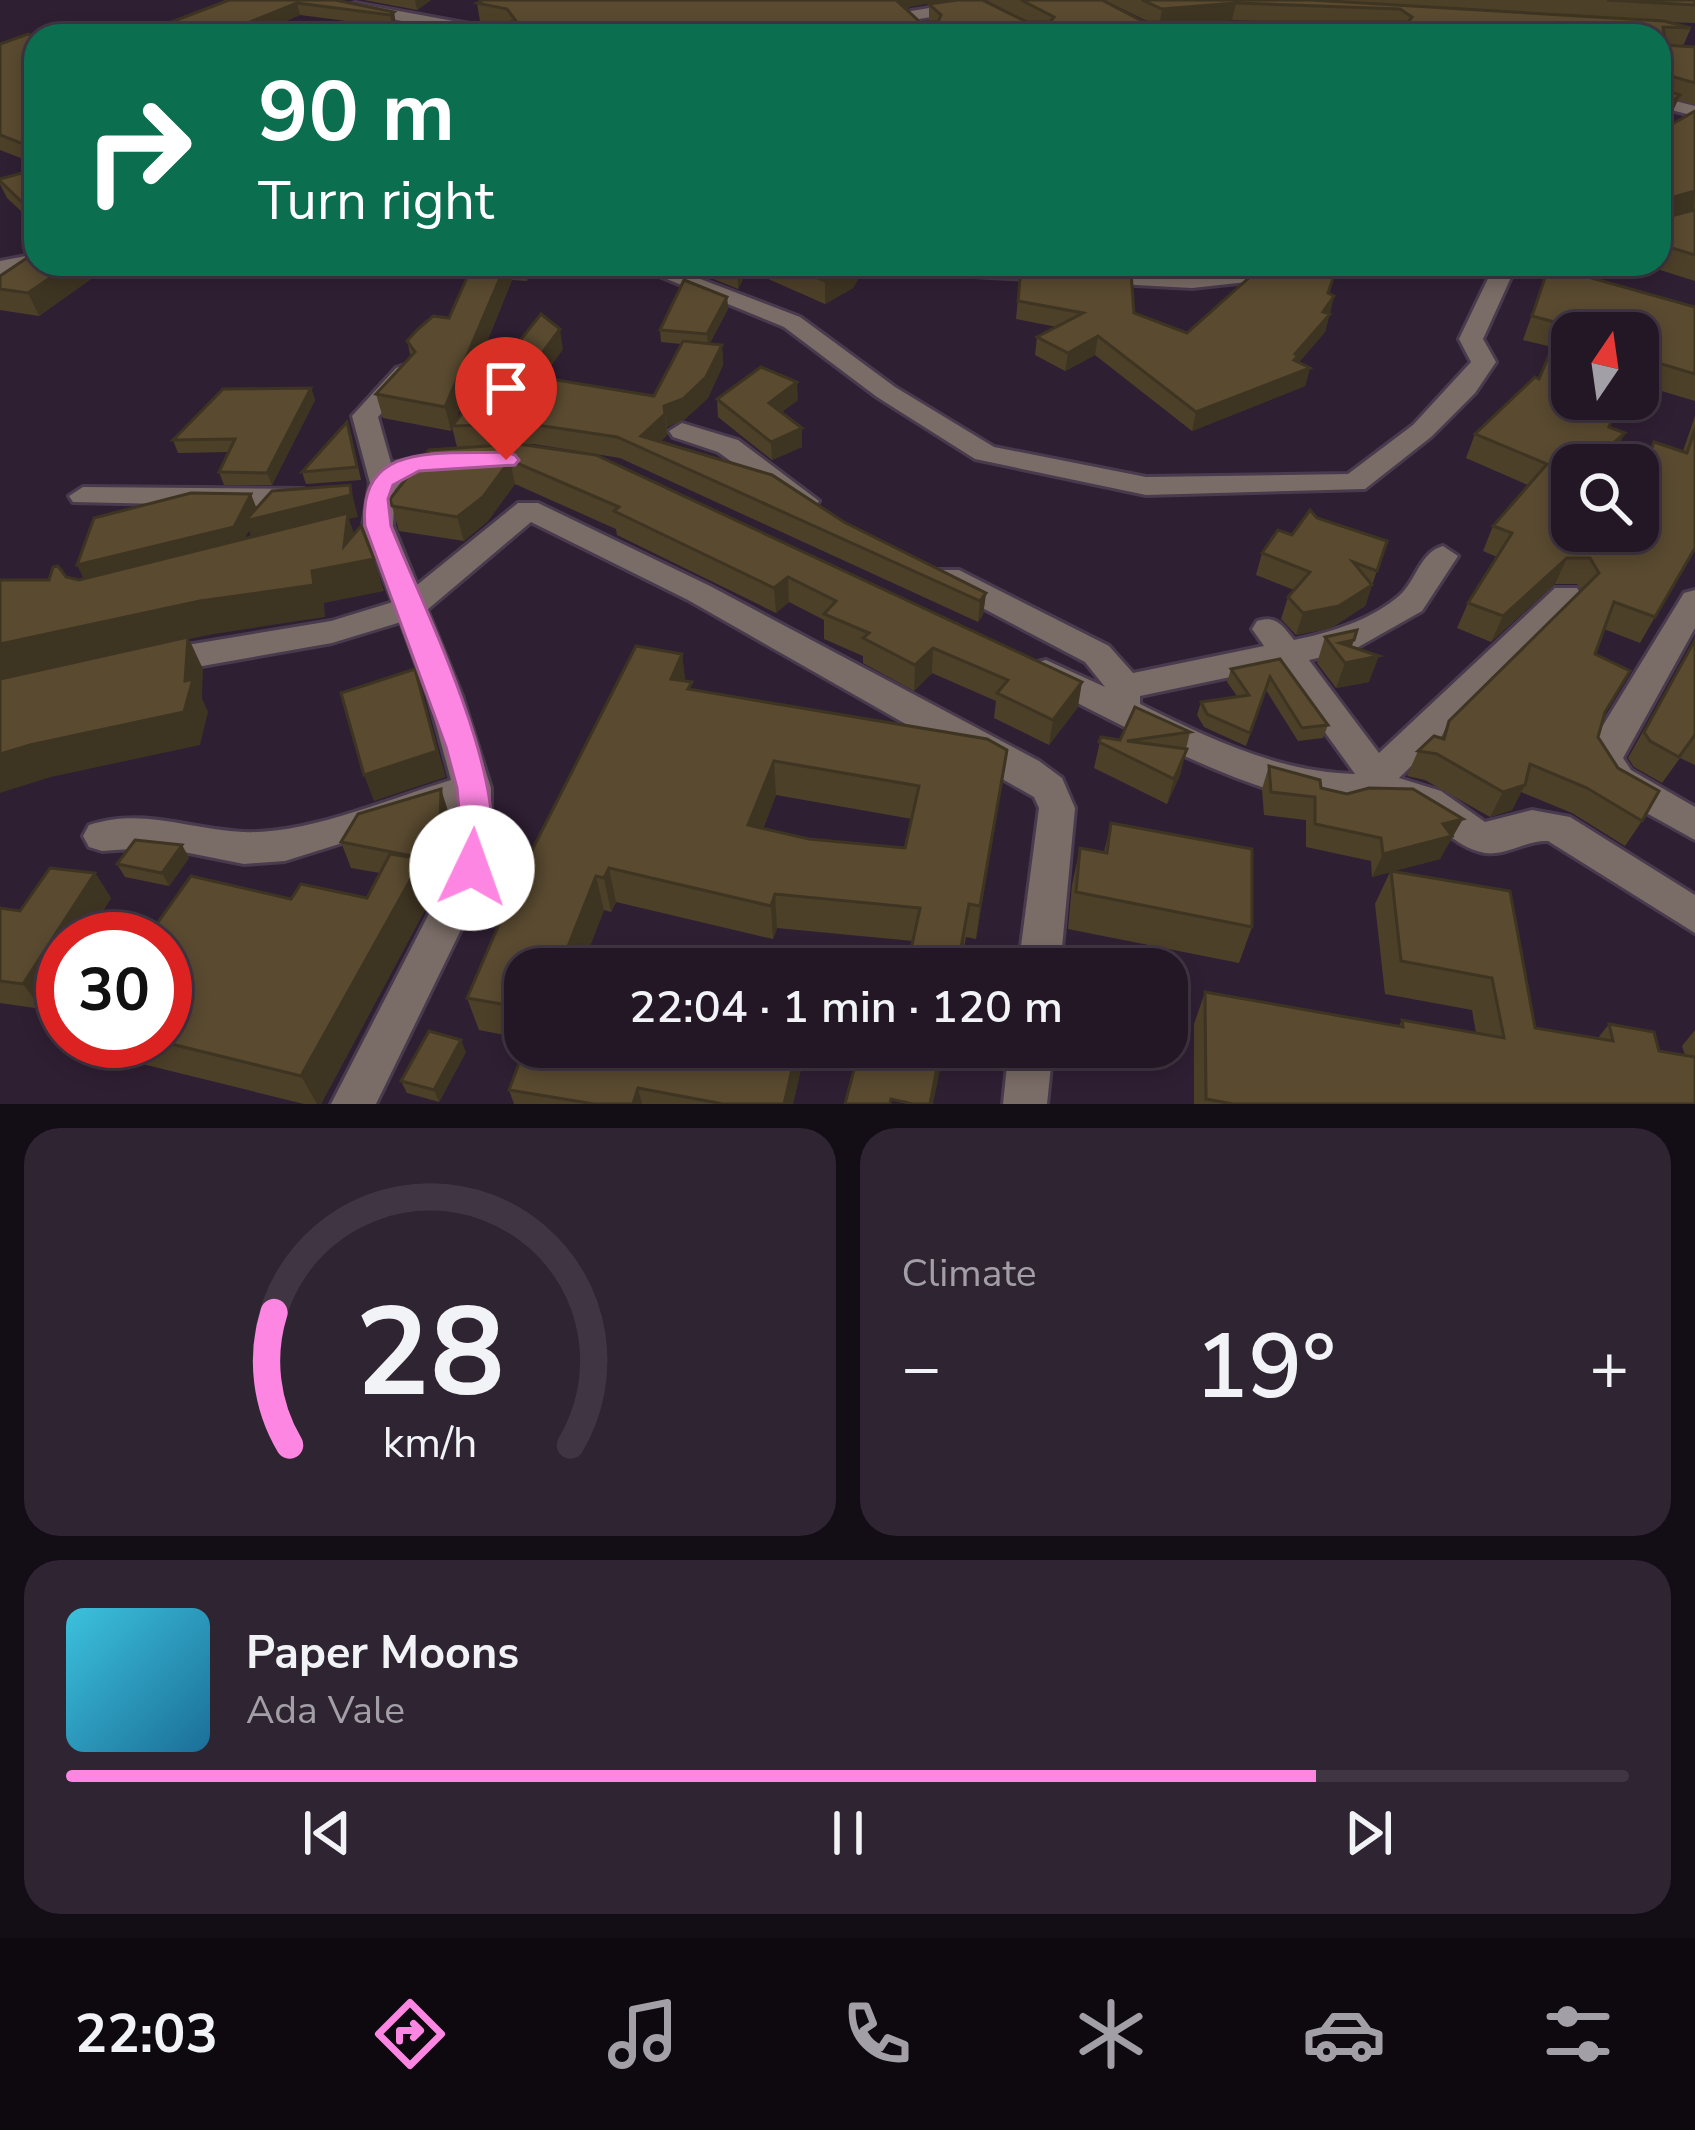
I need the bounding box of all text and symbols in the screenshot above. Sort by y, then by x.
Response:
text: 90 m [258,55,455,170]
icon: right [60,72,216,228]
text: Turn right [258,164,494,238]
north arrow [1551,312,1659,420]
map controls [1551,312,1659,552]
pin [455,337,557,460]
icon: arrive [473,355,539,421]
button: search [1551,444,1659,552]
position arrow [409,805,535,931]
speed limit sign: 30 [36,912,192,1068]
text: 22:04 · 1 min · 120 m [629,977,1063,1038]
text: Climate [902,1247,1037,1300]
text: 28 [355,1268,505,1438]
text: 19° [1194,1306,1336,1429]
text: − [902,1323,941,1413]
text: + [1589,1323,1629,1413]
text: km/h [382,1414,477,1472]
text: Paper Moons [246,1623,519,1684]
text: Ada Vale [246,1684,405,1737]
icon: previous [294,1800,360,1866]
icon: pause [815,1800,881,1866]
icon: next [1336,1800,1402,1866]
icon: directions [368,1992,452,2076]
icon: music [601,1992,685,2076]
icon: phone [835,1992,919,2076]
icon: climate [1069,1992,1153,2076]
icon: car [1302,1992,1386,2076]
icon: filters [1536,1992,1620,2076]
text: 22:03 [75,1997,218,2071]

